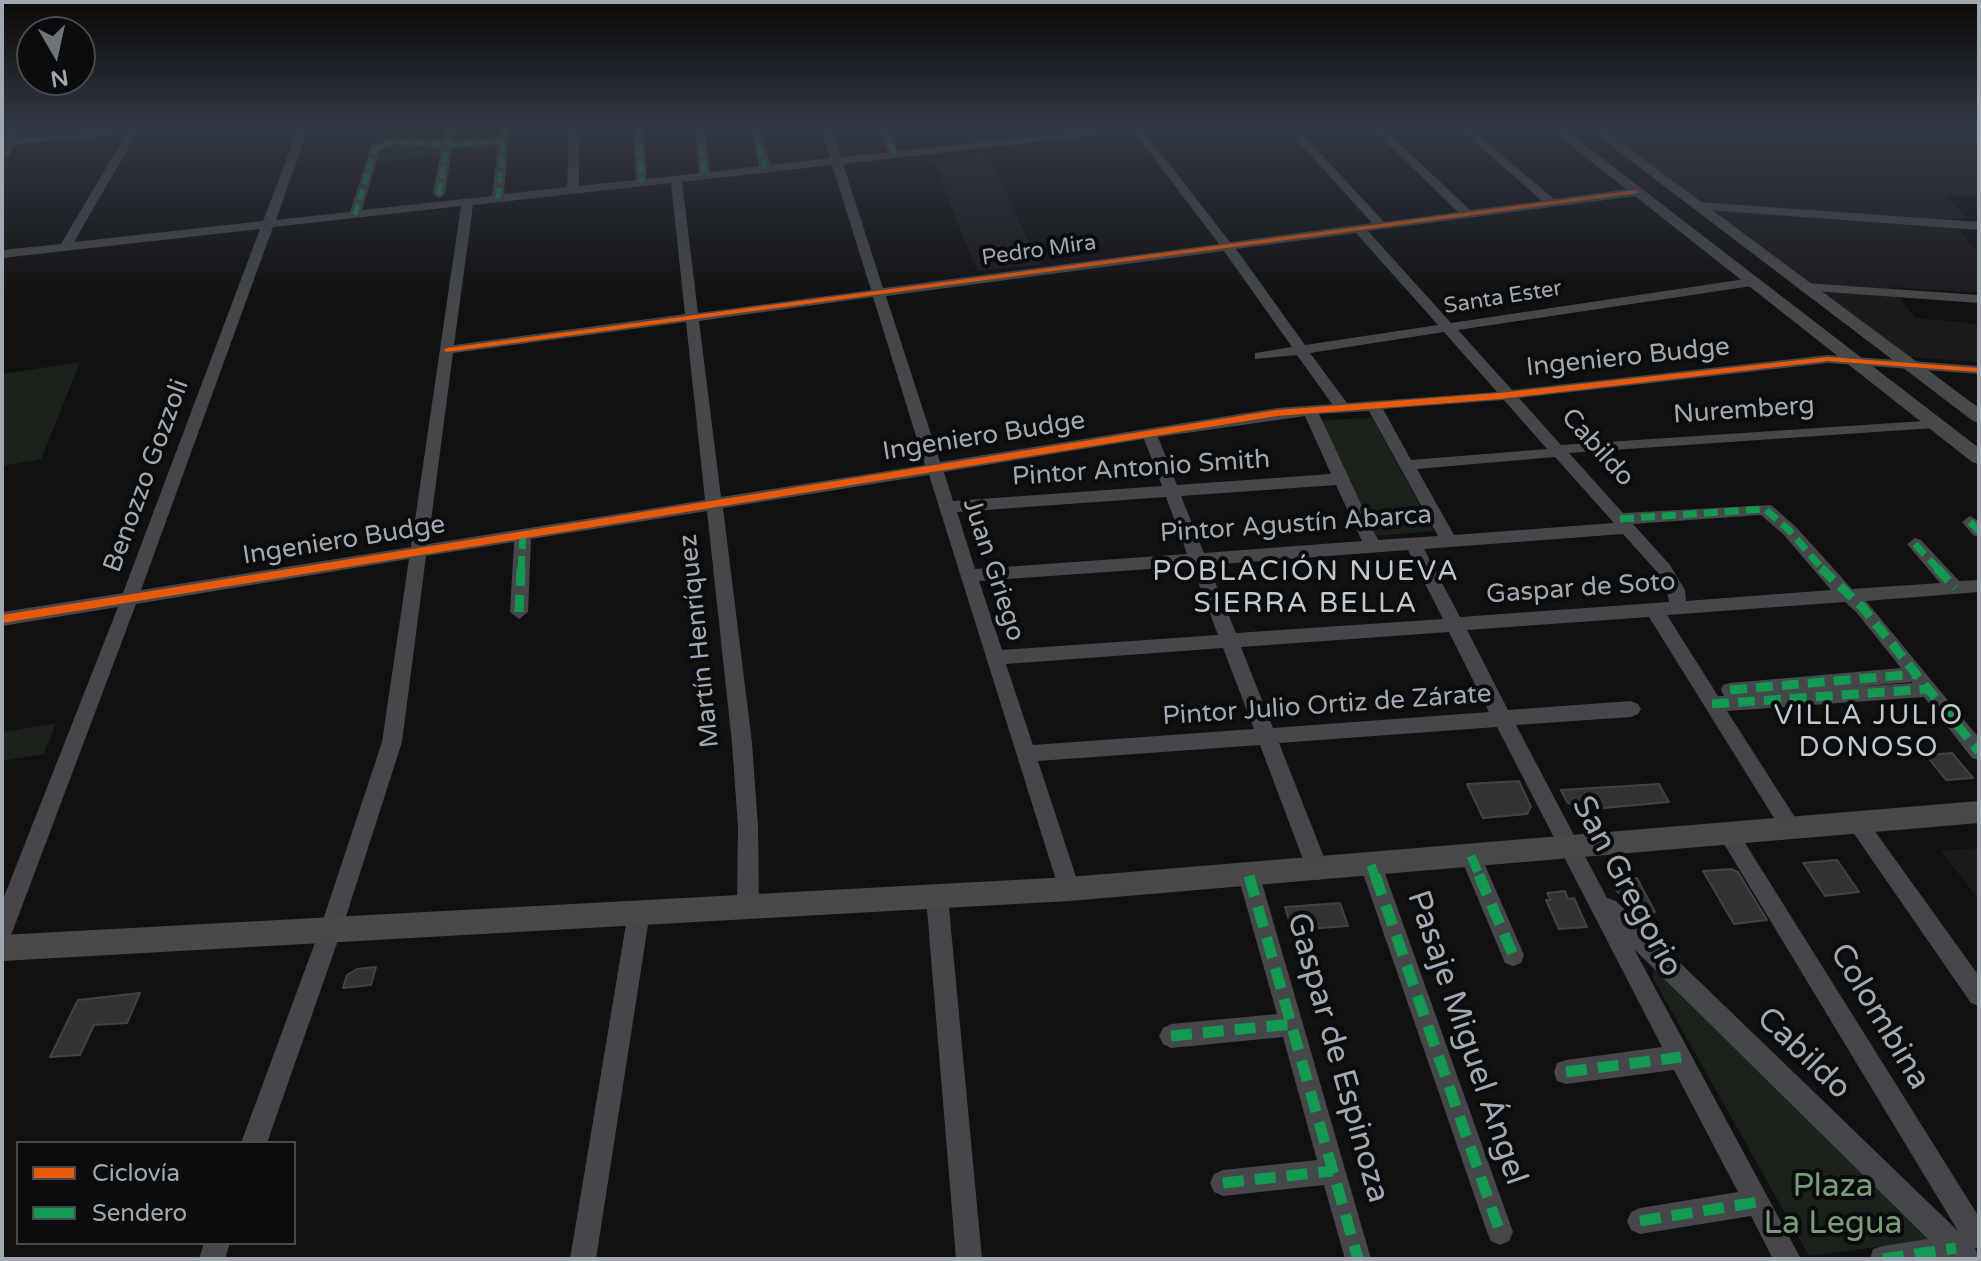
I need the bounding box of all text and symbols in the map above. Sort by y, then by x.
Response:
north arrow [16,16,96,96]
text: N [49,64,70,92]
street label: Pedro Mira [980,230,1098,272]
street label: Santa Ester [1442,276,1564,320]
street label: Ingeniero Budge [1525,332,1731,384]
street label: Benozzo Gozzoli [98,375,196,577]
street label: Nuremberg [1672,390,1816,432]
street label: Cabildo [1554,403,1640,493]
street label: Ingeniero Budge [881,406,1087,468]
street label: Pintor Antonio Smith [1011,444,1271,494]
street label: Juan Griego [955,495,1031,645]
street label: Pintor Agustín Abarca [1159,500,1433,550]
street label: Ingeniero Budge [241,510,447,572]
street label: Martín Henríquez [673,533,727,749]
district label: POBLACIÓN NUEVA SIERRA BELLA [1152,556,1460,622]
street label: Gaspar de Soto [1485,567,1677,611]
street label: Pintor Julio Ortiz de Zárate [1161,679,1493,733]
district label: VILLA JULIO DONOSO [1774,700,1964,766]
street label: San Gregorio [1562,790,1690,984]
street label: Pasaje Miguel Ángel [1398,886,1534,1190]
street label: Gaspar de Espinoza [1277,909,1397,1207]
street label: Colombina [1820,937,1938,1097]
street label: Cabildo [1748,1000,1858,1108]
legend [16,1141,296,1245]
text: Ciclovía [92,1159,180,1188]
park label: Plaza La Legua [1764,1169,1902,1244]
text: Sendero [92,1199,187,1228]

